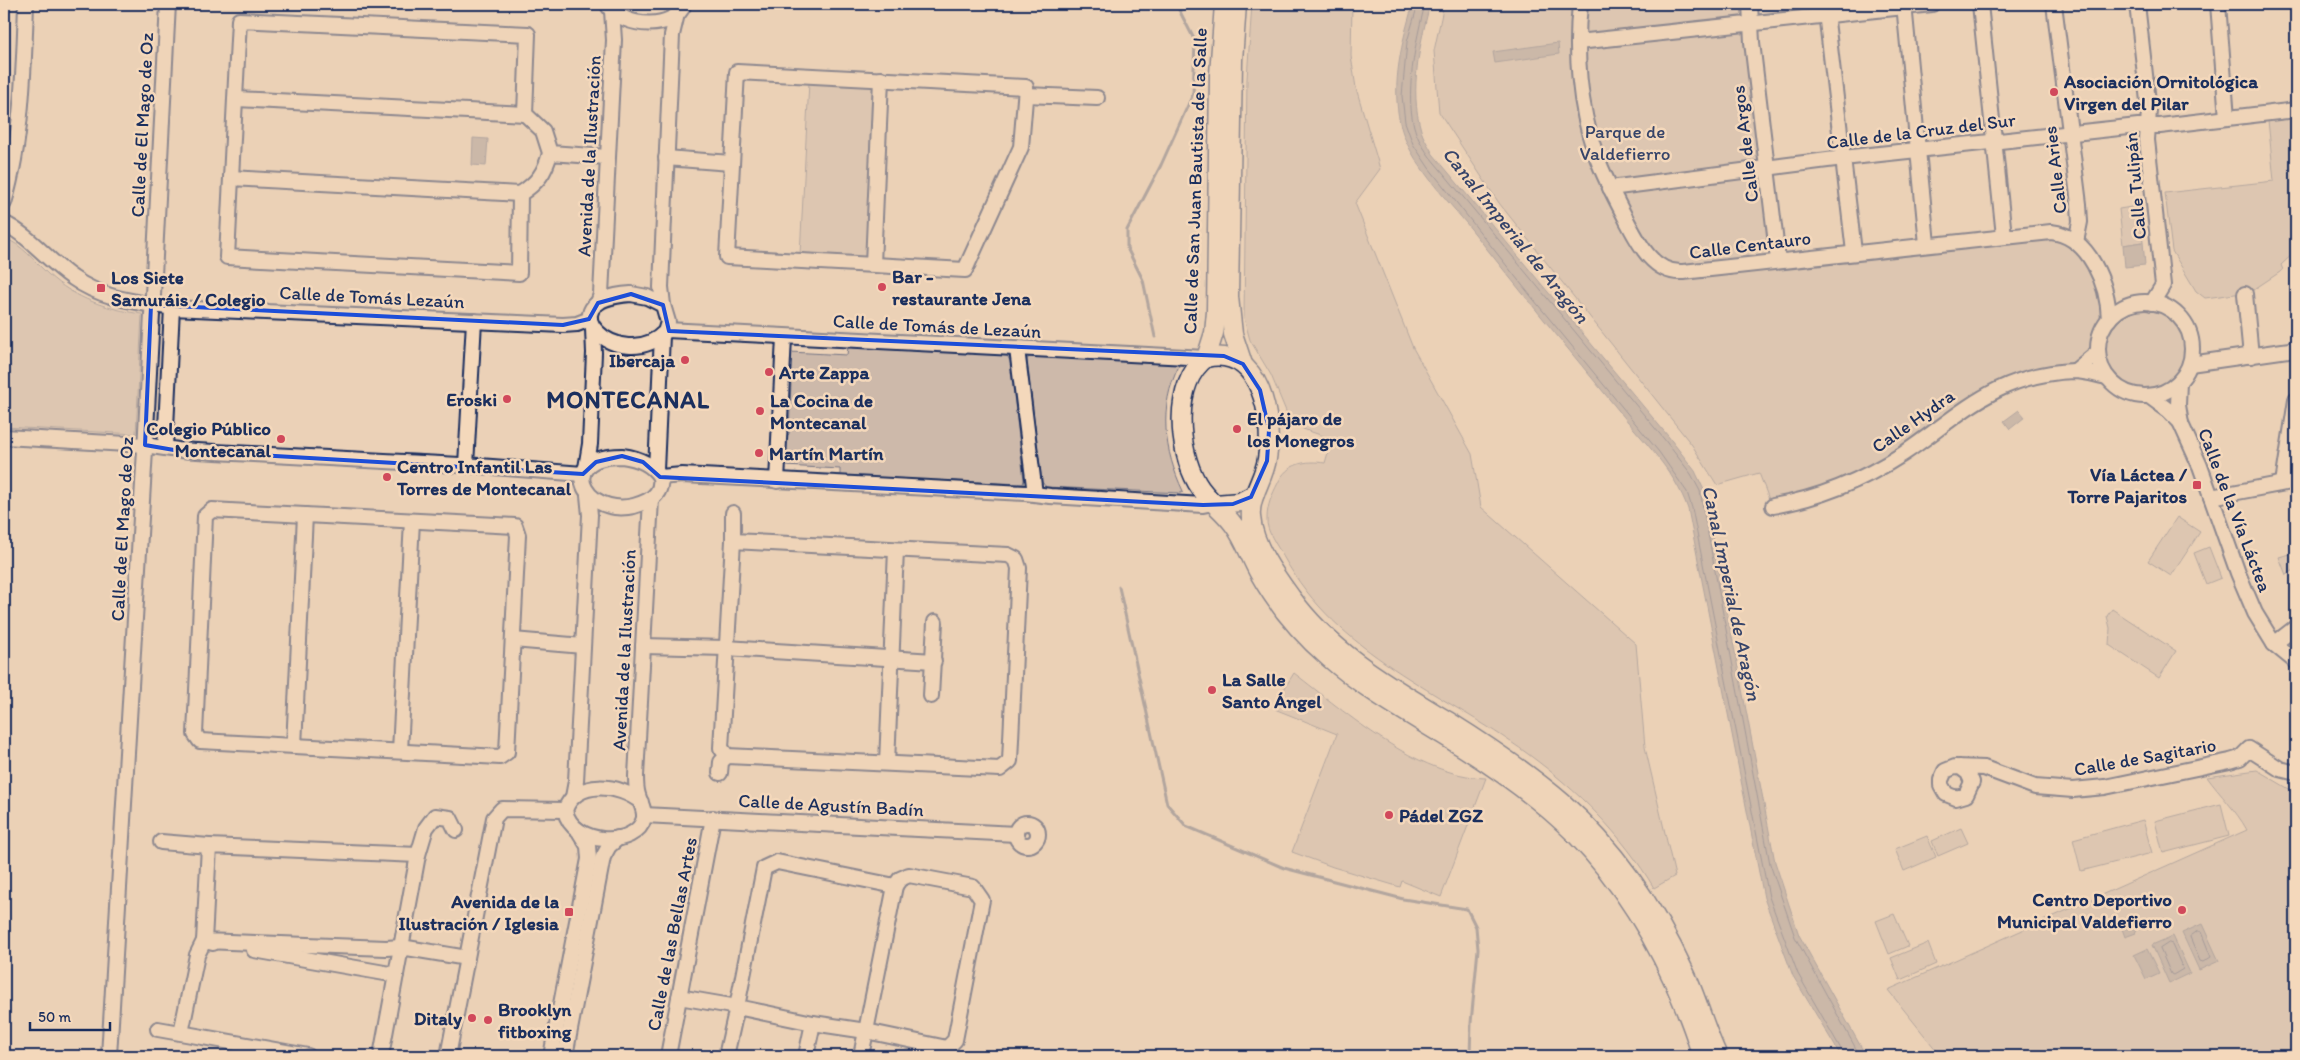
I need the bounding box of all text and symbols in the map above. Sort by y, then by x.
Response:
street label: Calle de San Juan Bautista de la Salle [1178,27,1212,335]
street label: Calle de El Mago de Oz [126,32,158,218]
street label: Avenida de la Ilustración [572,55,606,257]
place label: Asociación Ornitológica Virgen del Pilar [2063,70,2259,115]
street label: Calle de Argos [1726,84,1764,204]
marker: Asociación Ornitológica Virgen del Pilar [2048,86,2060,98]
street label: Calle de la Cruz del Sur [1825,108,2017,154]
park label: Parque de Valdefierro [1580,120,1670,165]
street label: Calle Aries [2038,125,2072,215]
street label: Calle Tulipán [2119,131,2151,241]
water label: Canal Imperial de Aragón [1438,142,1595,328]
street label: Calle Centauro [1688,226,1812,264]
place label: Bar - restaurante Jena [892,265,1032,310]
place label: Los Siete Samuráis / Colegio [111,266,266,311]
street label: Calle de Tomás Lezaún [279,281,466,313]
marker: Bar - restaurante Jena [876,281,888,293]
marker: Los Siete Samuráis / Colegio [95,282,107,294]
street label: Calle de Tomás de Lezaún [832,309,1042,343]
place label: Ibercaja [609,349,675,372]
marker: Ibercaja [679,354,691,366]
place label: Arte Zappa [778,361,869,384]
marker: Arte Zappa [763,366,775,378]
street label: Calle Hydra [1867,384,1959,458]
district label: MONTECANAL [546,385,710,414]
place label: Eroski [446,388,497,411]
place label: La Cocina de Montecanal [770,389,873,434]
marker: Eroski [501,393,513,405]
marker: La Cocina de Montecanal [754,405,766,417]
place label: El pájaro de los Monegros [1247,407,1355,452]
place label: Colegio Público Montecanal [146,417,272,462]
marker: El pájaro de los Monegros [1231,423,1243,435]
street label: Calle de la Vía Láctea [2193,425,2277,595]
marker: Colegio Público Montecanal [275,433,287,445]
street label: Calle de El Mago de Oz [106,436,138,622]
place label: Martín Martín [769,442,884,465]
marker: Martín Martín [753,447,765,459]
place label: Centro Infantil Las Torres de Montecanal [396,455,572,500]
place label: Vía Láctea / Torre Pajaritos [2066,463,2188,508]
marker: Centro Infantil Las Torres de Montecanal [381,471,393,483]
marker: Vía Láctea / Torre Pajaritos [2191,479,2203,491]
water label: Canal Imperial de Aragón [1697,483,1767,704]
street label: Avenida de la Ilustración [607,549,641,751]
place label: La Salle Santo Ángel [1222,668,1322,713]
marker: La Salle Santo Ángel [1206,684,1218,696]
street label: Calle de Sagitario [2072,733,2218,781]
street label: Calle de Agustín Badín [738,789,925,821]
place label: Pádel ZGZ [1399,804,1483,827]
marker: Pádel ZGZ [1383,809,1395,821]
street label: Calle de las Bellas Artes [642,835,702,1033]
place label: Centro Deportivo Municipal Valdefierro [1997,888,2172,933]
place label: Avenida de la Ilustración / Iglesia [398,890,560,935]
marker: Centro Deportivo Municipal Valdefierro [2176,904,2188,916]
marker: Avenida de la Ilustración / Iglesia [563,906,575,918]
place label: Brooklyn fitboxing [498,998,572,1043]
scale bar [30,1000,110,1032]
place label: Ditaly [414,1007,463,1030]
text: 50 m [38,1008,71,1026]
marker: Ditaly [466,1012,478,1024]
marker: Brooklyn fitboxing [482,1014,494,1026]

